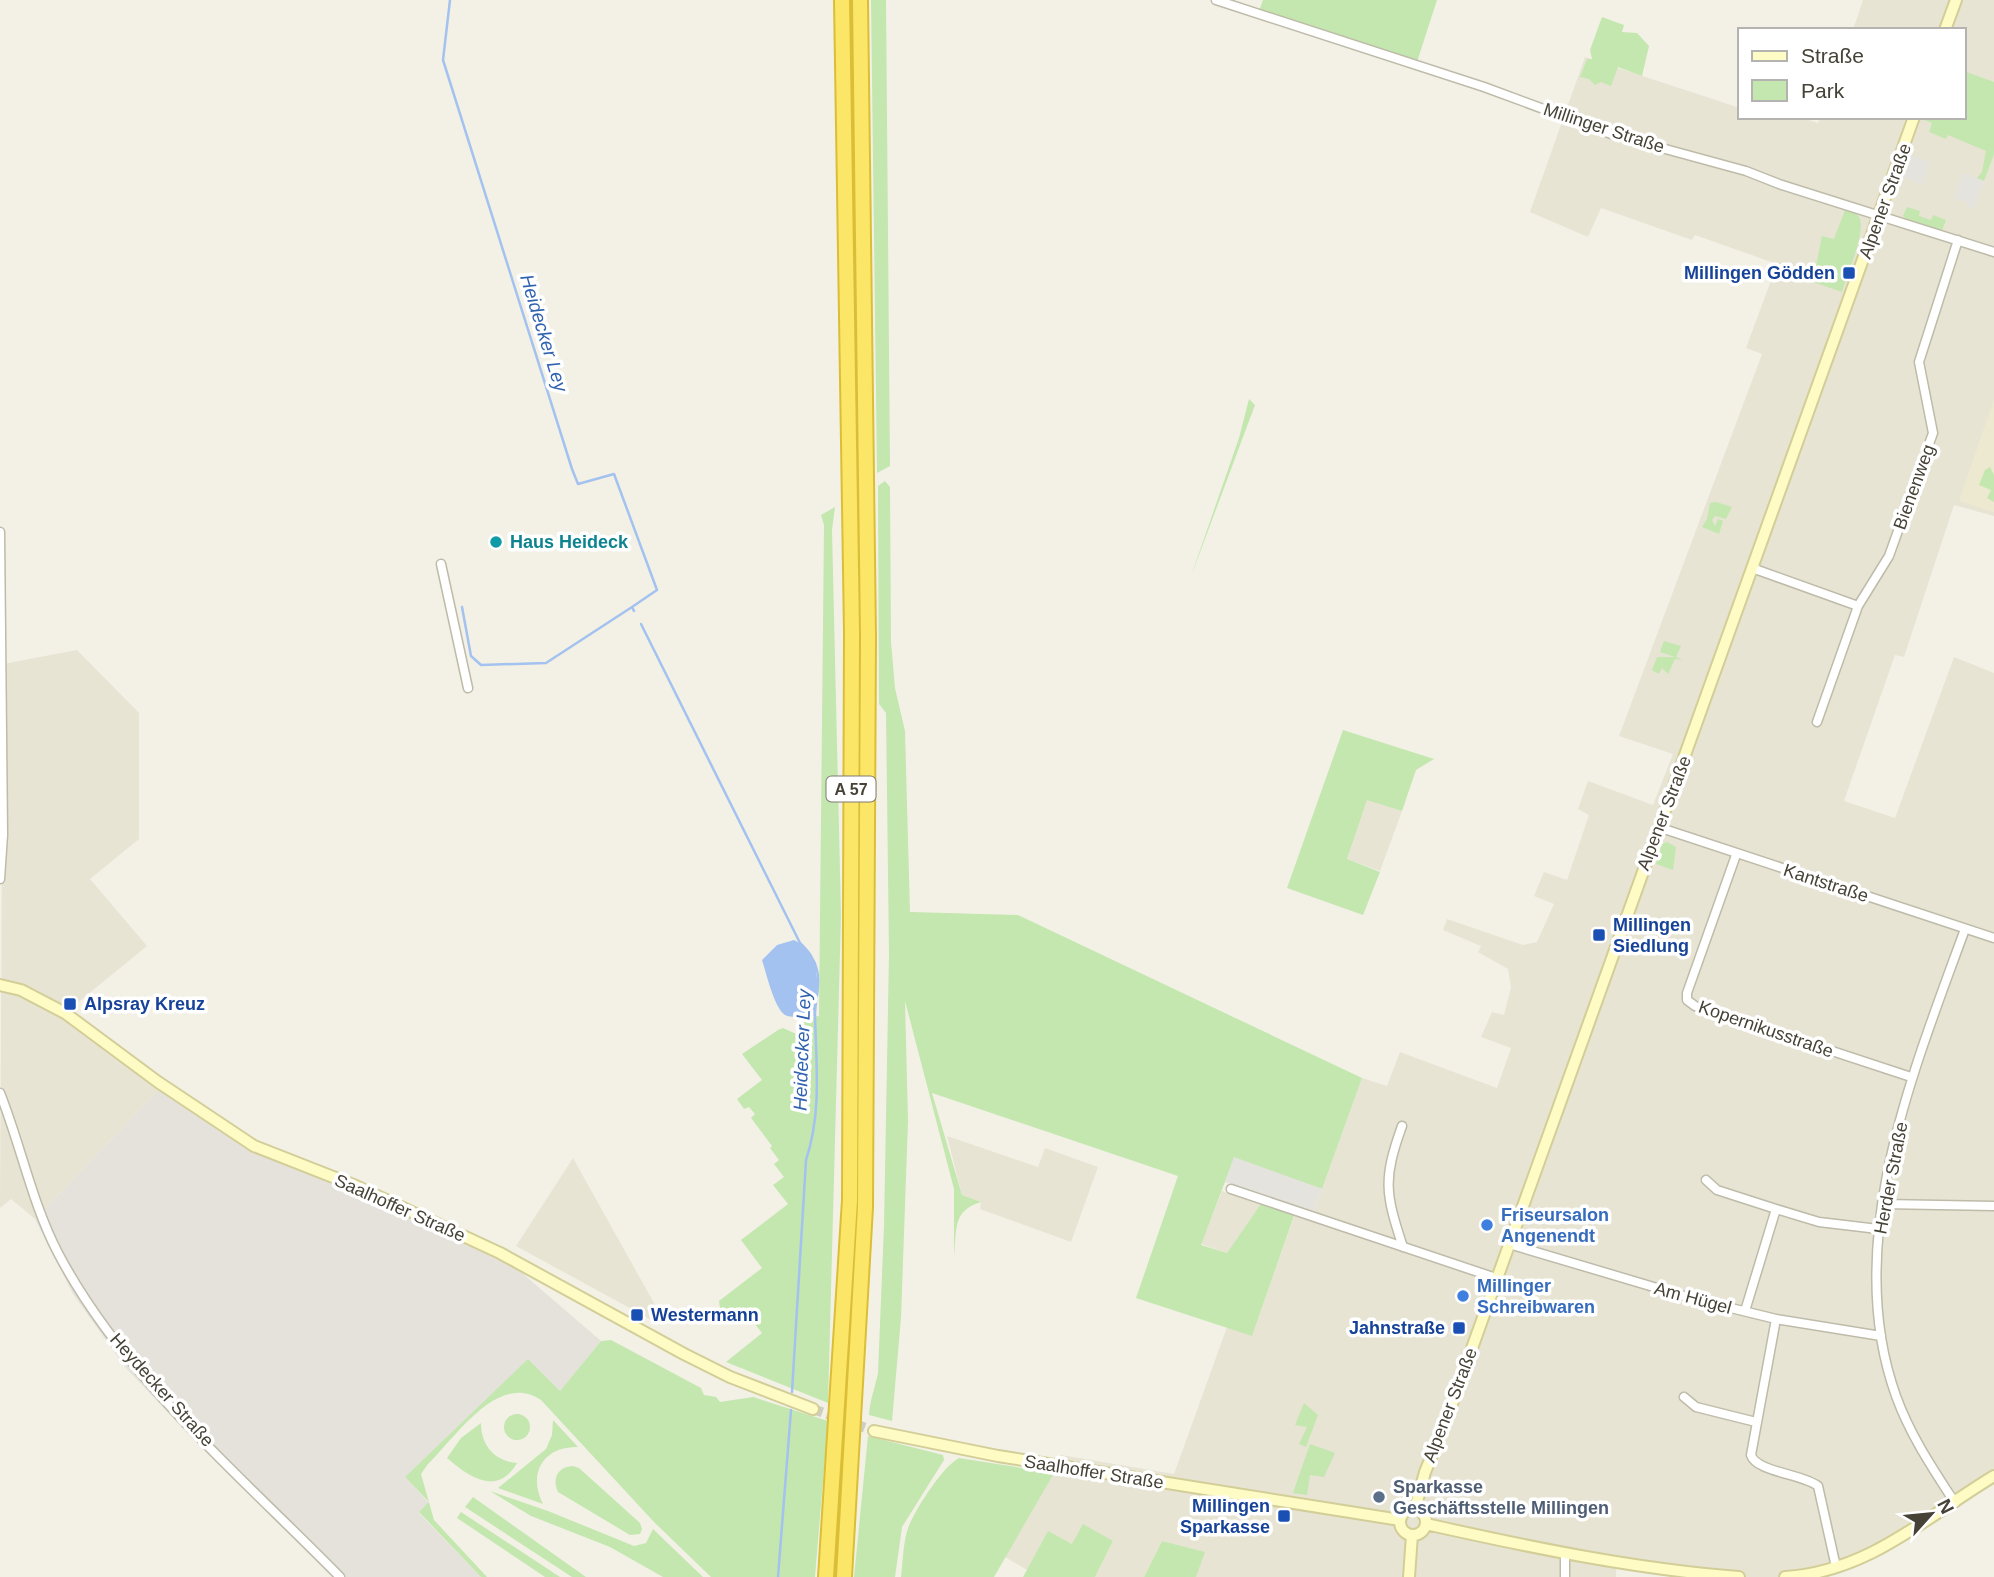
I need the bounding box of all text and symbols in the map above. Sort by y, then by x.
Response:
legend [1738,28,1966,119]
text: Straße [1801,44,1864,67]
text: Park [1801,79,1845,102]
street label: Millinger Straße [1541,99,1667,157]
street label: Alpener Straße [1855,141,1915,261]
place label: Millingen Gödden [1684,263,1835,283]
marker: Millingen Gödden [1841,265,1857,281]
water label: Heidecker Ley [516,272,572,396]
street label: Bienenweg [1889,442,1939,532]
place label: Haus Heideck [510,532,629,552]
marker: Haus Heideck [488,534,504,550]
street label: Alpener Straße [1633,753,1695,873]
road number: A 57 [826,776,876,802]
street label: Kantstraße [1781,860,1871,906]
place label: Millingen Siedlung [1613,915,1691,956]
marker: Millingen Siedlung [1591,927,1607,943]
water label: Heidecker Ley [789,987,815,1111]
place label: Alpsray Kreuz [84,994,205,1014]
marker: Alpsray Kreuz [62,996,78,1012]
street label: Kopernikusstraße [1696,997,1836,1061]
street label: Herder Straße [1870,1120,1912,1236]
street label: Saalhoffer Straße [332,1170,468,1246]
place label: Friseursalon Angenendt [1501,1205,1609,1246]
marker: Friseursalon Angenendt [1479,1217,1495,1233]
place label: Millinger Schreibwaren [1477,1276,1595,1317]
street label: Am Hügel [1652,1278,1734,1318]
marker: Millinger Schreibwaren [1455,1288,1471,1304]
place label: Westermann [651,1305,759,1325]
marker: Westermann [629,1307,645,1323]
place label: Jahnstraße [1349,1318,1445,1338]
marker: Jahnstraße [1451,1320,1467,1336]
street label: Heydecker Straße [106,1329,218,1451]
street label: Alpener Straße [1419,1345,1481,1465]
street label: Saalhoffer Straße [1023,1451,1165,1493]
place label: Sparkasse Geschäftsstelle Millingen [1393,1477,1609,1518]
north arrow [1896,1479,1966,1549]
marker: Sparkasse Geschäftsstelle Millingen [1371,1489,1387,1505]
place label: Millingen Sparkasse [1180,1496,1270,1537]
text: N [1933,1496,1958,1517]
marker: Millingen Sparkasse [1276,1508,1292,1524]

